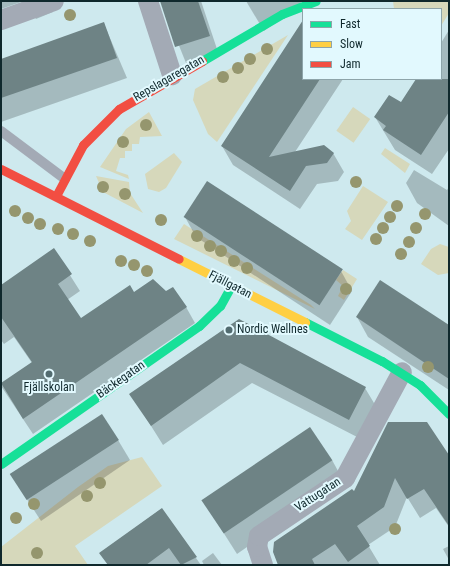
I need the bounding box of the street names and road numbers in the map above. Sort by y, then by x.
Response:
street label: Repslagaregatan [131,53,207,105]
street label: Fjällgatan [206,268,254,302]
street label: Bäckegatan [94,358,148,402]
street label: Vattugatan [292,475,344,515]

